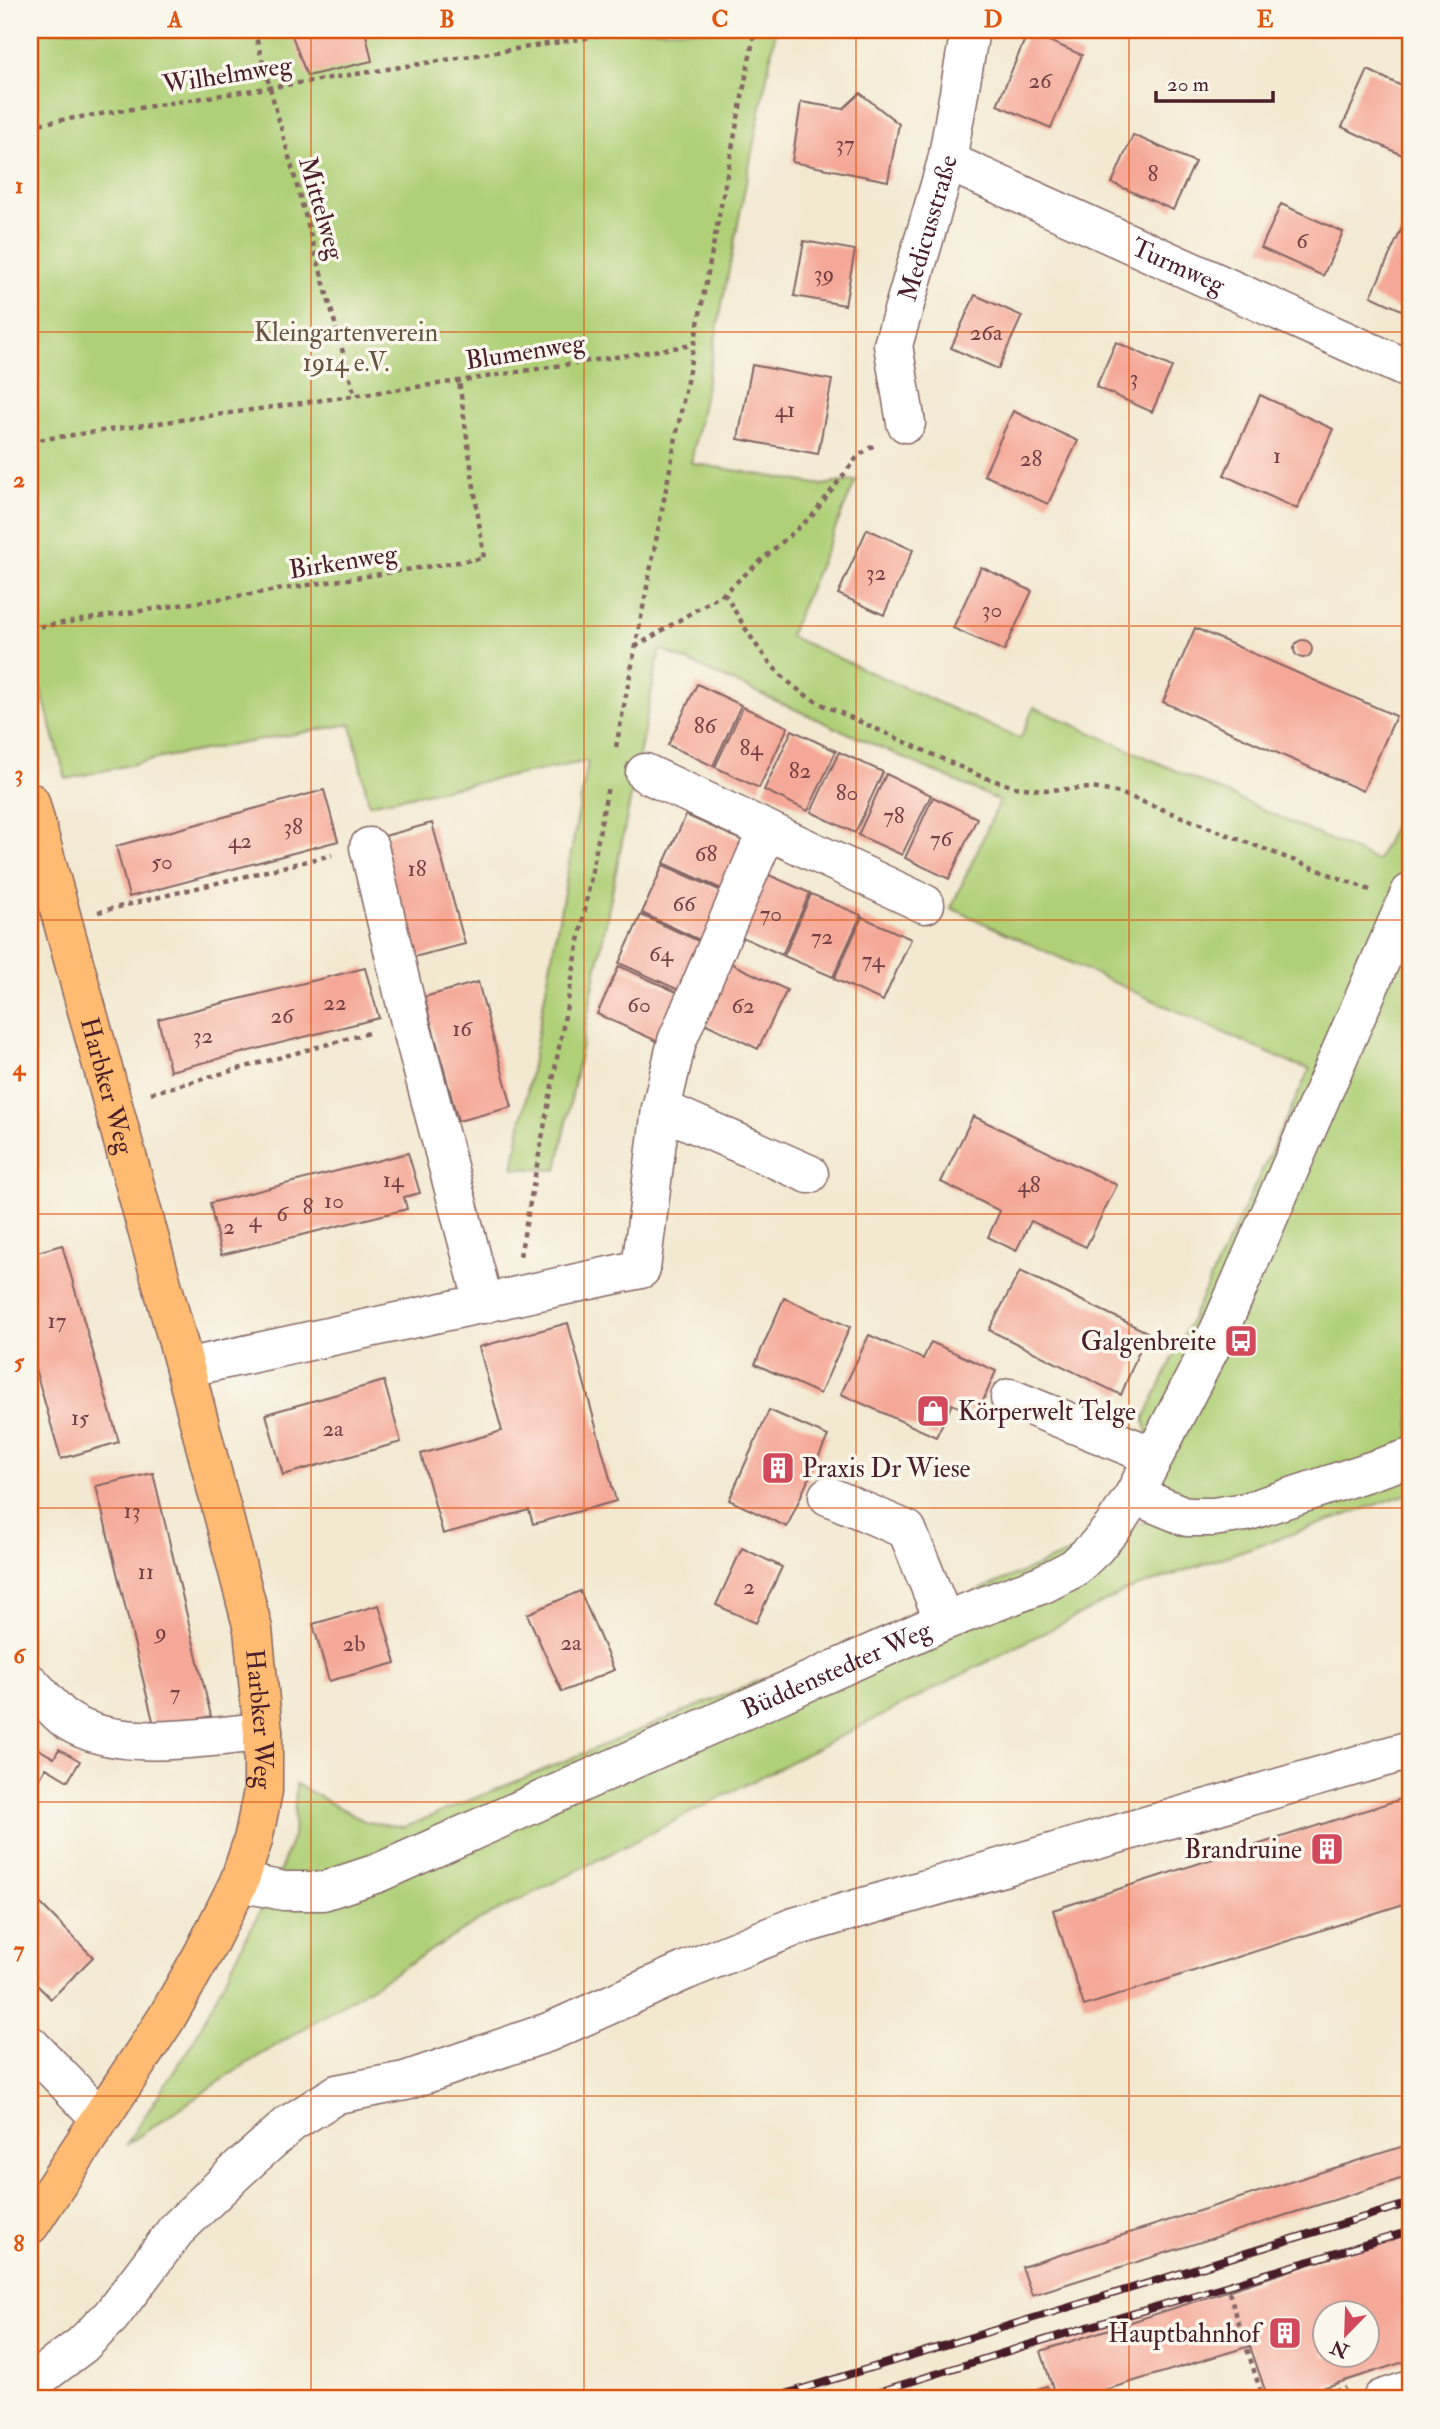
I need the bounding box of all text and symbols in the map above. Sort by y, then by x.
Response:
text: A [167,5,183,34]
text: B [439,5,455,34]
text: C [712,5,728,34]
text: D [984,5,1002,34]
text: E [1257,5,1274,34]
street label: Wilhelmweg [159,49,295,101]
scale bar [1156,60,1274,104]
house number: 26 [1028,66,1053,95]
text: 20 m [1167,71,1209,98]
house number: 37 [835,129,855,158]
street label: Mittelweg [291,153,351,265]
street label: Medicusstraße [892,153,965,305]
house number: 8 [1148,159,1159,188]
text: 1 [15,171,23,200]
house number: 6 [1296,226,1309,255]
street label: Turmweg [1126,231,1231,302]
house number: 39 [814,259,834,288]
park label: Kleingartenverein 1914 e.V. [254,317,438,379]
house number: 26a [970,318,1003,347]
street label: Blumenweg [463,327,588,377]
house number: 3 [1130,363,1138,392]
house number: 41 [775,395,795,424]
house number: 1 [1273,441,1281,470]
house number: 28 [1020,444,1042,473]
text: 2 [13,465,25,494]
street label: Birkenweg [287,537,401,586]
house number: 32 [866,558,886,587]
house number: 30 [982,595,1002,624]
house number: 86 [694,711,718,740]
house number: 84 [739,733,764,762]
house number: 82 [789,756,811,785]
text: 3 [15,759,23,788]
house number: 80 [836,778,858,807]
house number: 78 [883,801,905,830]
house number: 38 [283,812,303,841]
house number: 76 [930,824,953,853]
house number: 42 [228,826,252,855]
house number: 68 [695,839,717,868]
house number: 50 [151,847,173,876]
house number: 18 [407,854,427,883]
house number: 66 [672,889,697,918]
house number: 70 [760,899,782,928]
house number: 72 [811,922,833,951]
house number: 64 [649,939,675,968]
house number: 74 [862,945,886,974]
house number: 22 [323,988,347,1017]
house number: 60 [627,990,651,1019]
house number: 62 [731,991,755,1020]
house number: 26 [270,1001,295,1030]
street label: Harbker Weg [73,1014,141,1159]
house number: 16 [452,1014,473,1043]
house number: 32 [193,1021,213,1050]
text: 4 [12,1053,27,1082]
house number: 14 [383,1165,405,1194]
house number: 48 [1017,1170,1041,1199]
house number: 10 [324,1186,344,1215]
house number: 8 [303,1192,314,1221]
house number: 6 [276,1199,289,1228]
house number: 4 [249,1205,263,1234]
house number: 2 [223,1212,235,1241]
house number: 17 [48,1306,67,1335]
bus stop icon: Galgenbreite [1222,1322,1260,1360]
place label: Galgenbreite [1081,1326,1216,1358]
text: 5 [14,1347,25,1376]
shop icon: Körperwelt Telge [914,1392,952,1430]
place label: Körperwelt Telge [958,1396,1136,1429]
house number: 15 [71,1403,89,1432]
house number: 2a [322,1414,344,1443]
building icon: Praxis Dr Wiese [759,1449,797,1487]
place label: Praxis Dr Wiese [802,1453,971,1485]
house number: 13 [123,1496,141,1525]
house number: 11 [138,1557,154,1586]
house number: 2 [743,1572,755,1601]
street label: Büddenstedter Weg [737,1614,937,1726]
house number: 9 [153,1617,167,1646]
house number: 2a [560,1628,582,1657]
house number: 2b [343,1629,365,1658]
text: 6 [13,1641,27,1670]
street label: Harbker Weg [238,1648,278,1790]
house number: 7 [170,1678,181,1707]
building icon: Brandruine [1308,1830,1346,1868]
place label: Brandruine [1184,1834,1302,1866]
text: 7 [14,1935,25,1964]
text: 8 [14,2229,25,2258]
north arrow [1310,2300,1380,2370]
building icon: Hauptbahnhof [1266,2314,1304,2352]
place label: Hauptbahnhof [1108,2318,1264,2351]
text: N [1326,2334,1353,2363]

